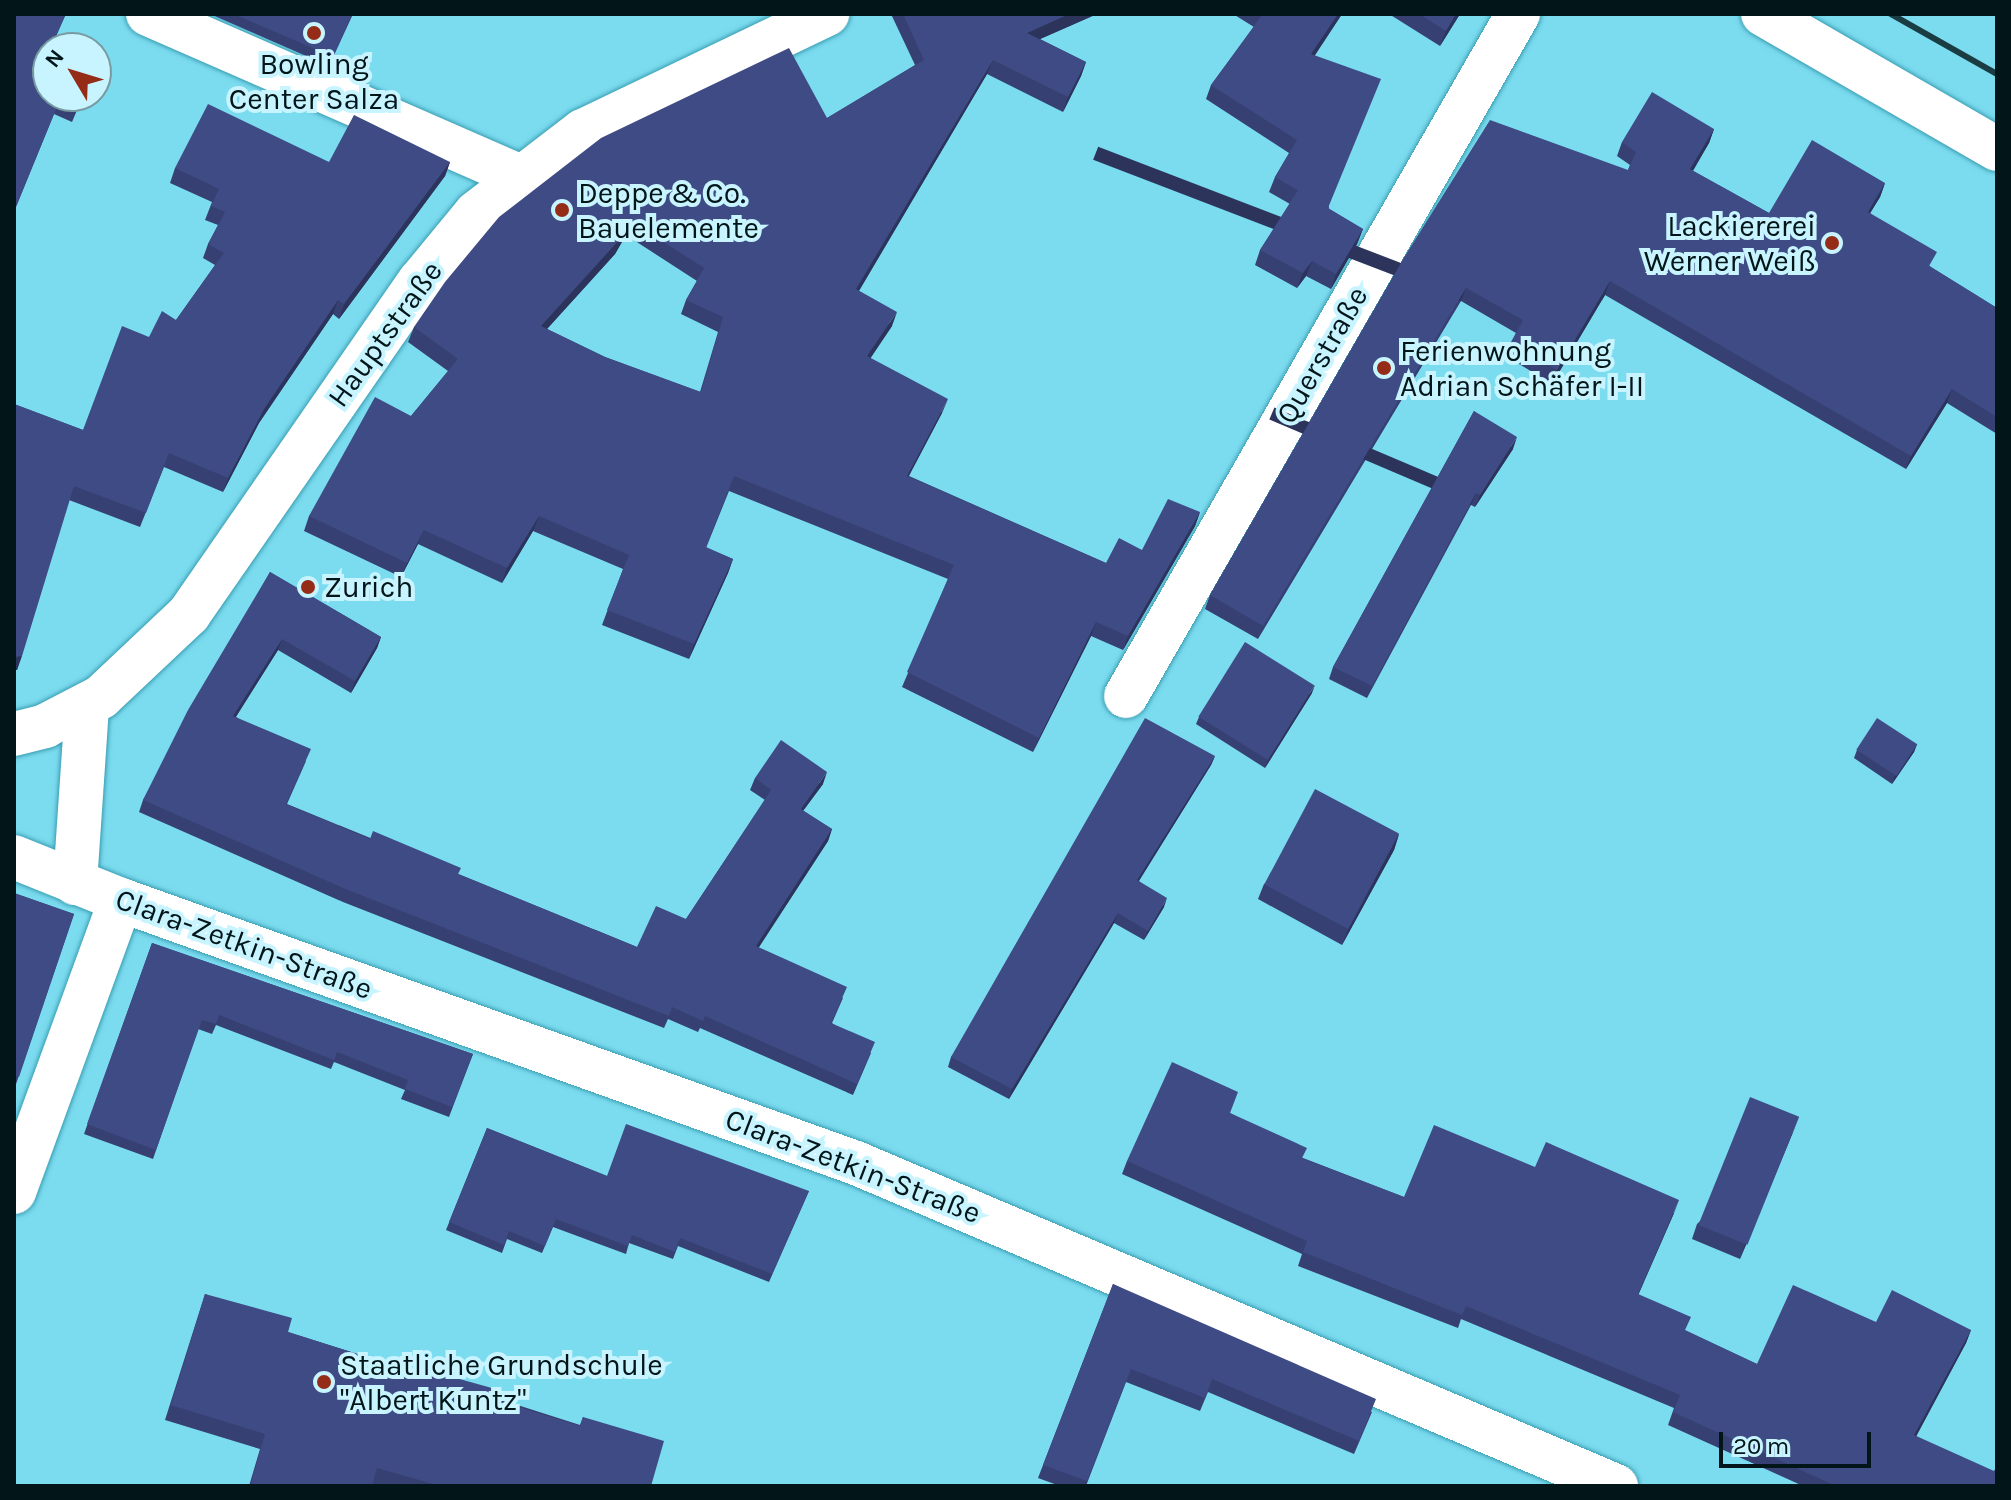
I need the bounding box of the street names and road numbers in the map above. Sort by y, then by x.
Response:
street label: Hauptstraße [320,254,450,414]
street label: Querstraße [1268,280,1376,430]
street label: Clara-Zetkin-Straße [111,881,377,1007]
street label: Clara-Zetkin-Straße [720,1101,986,1231]

